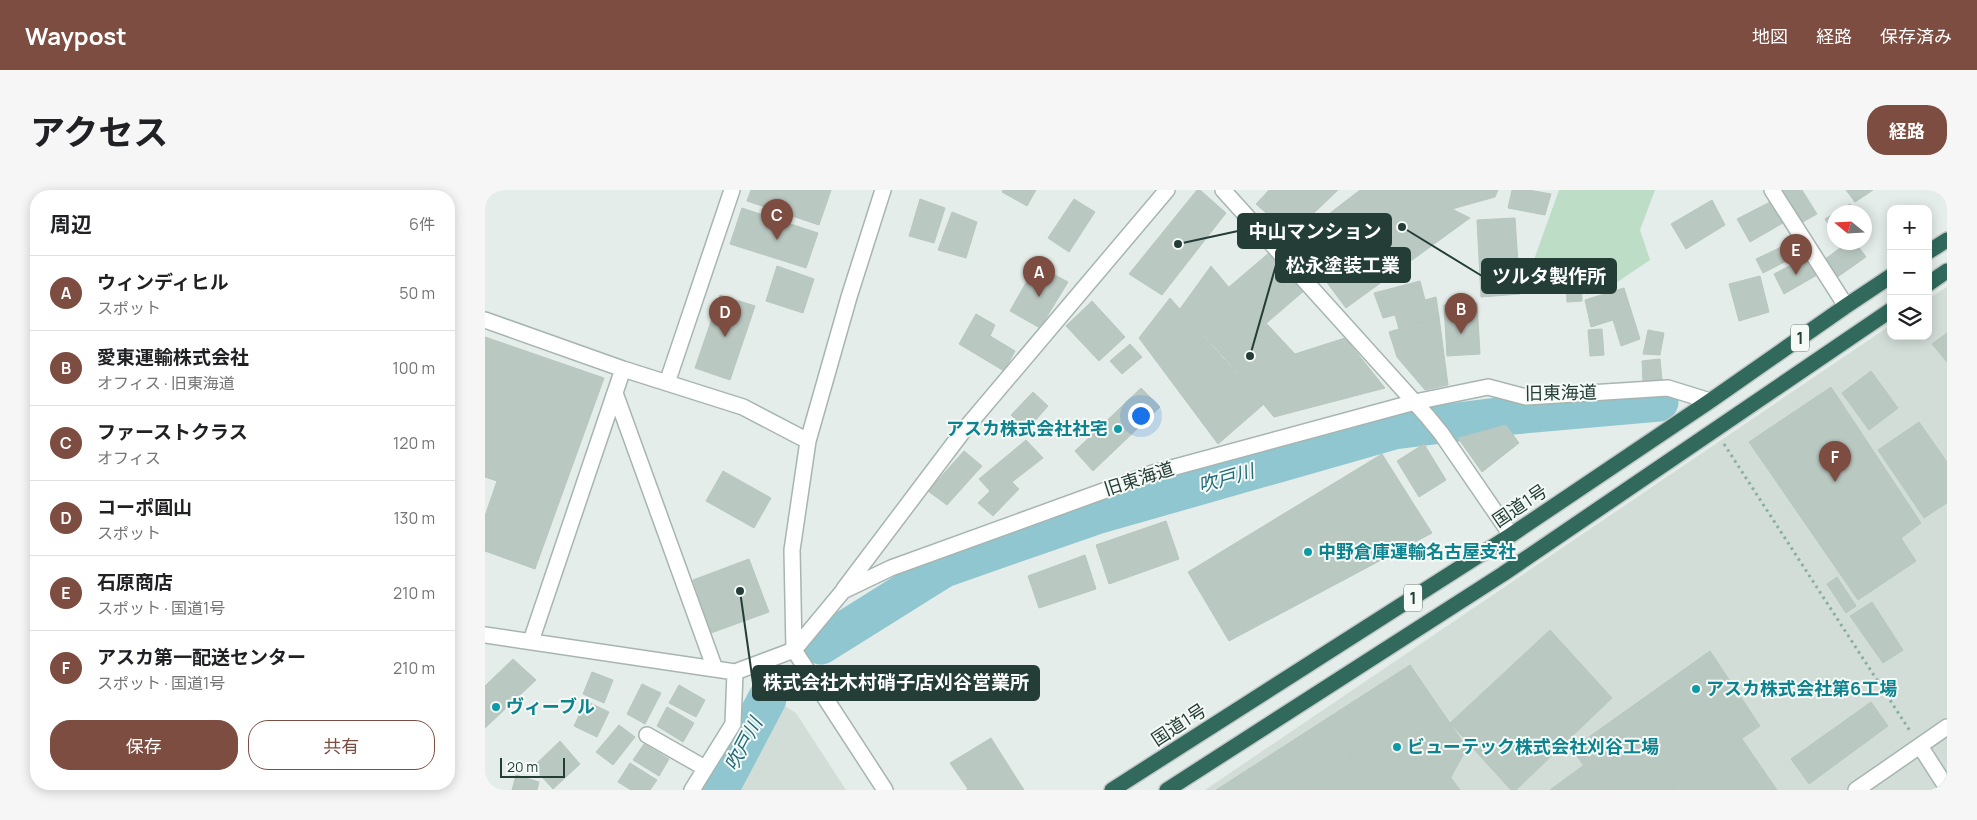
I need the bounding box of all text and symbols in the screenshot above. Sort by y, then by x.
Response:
text: Waypost [25,19,127,52]
text: 地図 [1752,24,1788,48]
text: 経路 [1816,24,1852,48]
text: 保存済み [1880,24,1952,48]
button: 経路 [1867,105,1947,155]
text: アクセス [30,108,168,156]
pin: C [761,199,793,240]
north arrow [1827,205,1872,250]
map controls [1887,205,1932,340]
button: + [1887,205,1932,250]
text: 周辺 [50,210,92,238]
text: 6件 [409,213,435,235]
callout: 中山マンション [1238,214,1391,248]
text: 中山マンション [1248,218,1382,244]
pin: E [1780,234,1812,275]
callout: 松永塗装工業 [1276,248,1410,282]
button: − [1887,250,1932,295]
text: 松永塗装工業 [1286,252,1400,278]
pin: A [1023,256,1055,297]
callout: ツルタ製作所 [1482,259,1616,293]
text: ツルタ製作所 [1492,263,1606,289]
text: ウィンディヒル [97,269,229,295]
text: A [61,282,71,304]
text: 50 m [399,282,435,304]
pin: B [1445,293,1477,334]
button: layers [1887,295,1932,340]
pin: D [709,296,741,337]
text: スポット [97,297,161,319]
road number: 1 [1791,324,1809,352]
text: 愛東運輸株式会社 [97,344,249,370]
text: B [61,357,71,379]
text: 100 m [392,357,435,379]
text: オフィス · 旧東海道 [97,372,235,394]
street label: 旧東海道 [1525,379,1597,405]
your location [1128,403,1154,429]
place label: アスカ株式会社社宅 [946,416,1108,440]
text: ファーストクラス [97,419,248,445]
marker: アスカ株式会社社宅 [1112,423,1124,435]
text: C [60,432,72,454]
text: 120 m [393,432,435,454]
pin: F [1819,441,1851,482]
text: オフィス [97,447,161,469]
street label: 旧東海道 [1101,456,1177,501]
water label: 吹戸川 [1195,457,1259,498]
street label: 国道1号 [1487,478,1551,532]
text: コーポ圓山 [97,494,192,520]
text: D [60,507,72,529]
text: 130 m [393,507,435,529]
text: スポット [97,522,161,544]
place label: 中野倉庫運輸名古屋支社 [1318,539,1516,563]
marker: 中野倉庫運輸名古屋支社 [1302,546,1314,558]
text: 石原商店 [97,569,173,595]
text: E [61,582,71,604]
text: 210 m [393,582,435,604]
road number: 1 [1404,584,1422,612]
text: スポット · 国道1号 [97,597,225,619]
text: アスカ第一配送センター [97,644,306,670]
text: F [62,657,70,679]
text: 210 m [393,657,435,679]
callout: 株式会社木村硝子店刈谷営業所 [753,666,1039,700]
text: 株式会社木村硝子店刈谷営業所 [763,669,1029,695]
text: スポット · 国道1号 [97,672,225,694]
place label: アスカ株式会社第6工場 [1706,676,1897,700]
marker: アスカ株式会社第6工場 [1690,683,1702,695]
place label: ヴィーブル [506,694,595,718]
street label: 国道1号 [1146,697,1211,751]
marker: ヴィーブル [490,701,502,713]
water label: 吹戸川 [718,711,769,775]
button: 保存 [50,720,238,770]
button: 共有 [248,720,435,770]
place label: ビューテック株式会社刈谷工場 [1407,734,1659,758]
marker: ビューテック株式会社刈谷工場 [1391,741,1403,753]
scale bar [500,755,565,778]
text: 20 m [507,757,538,776]

